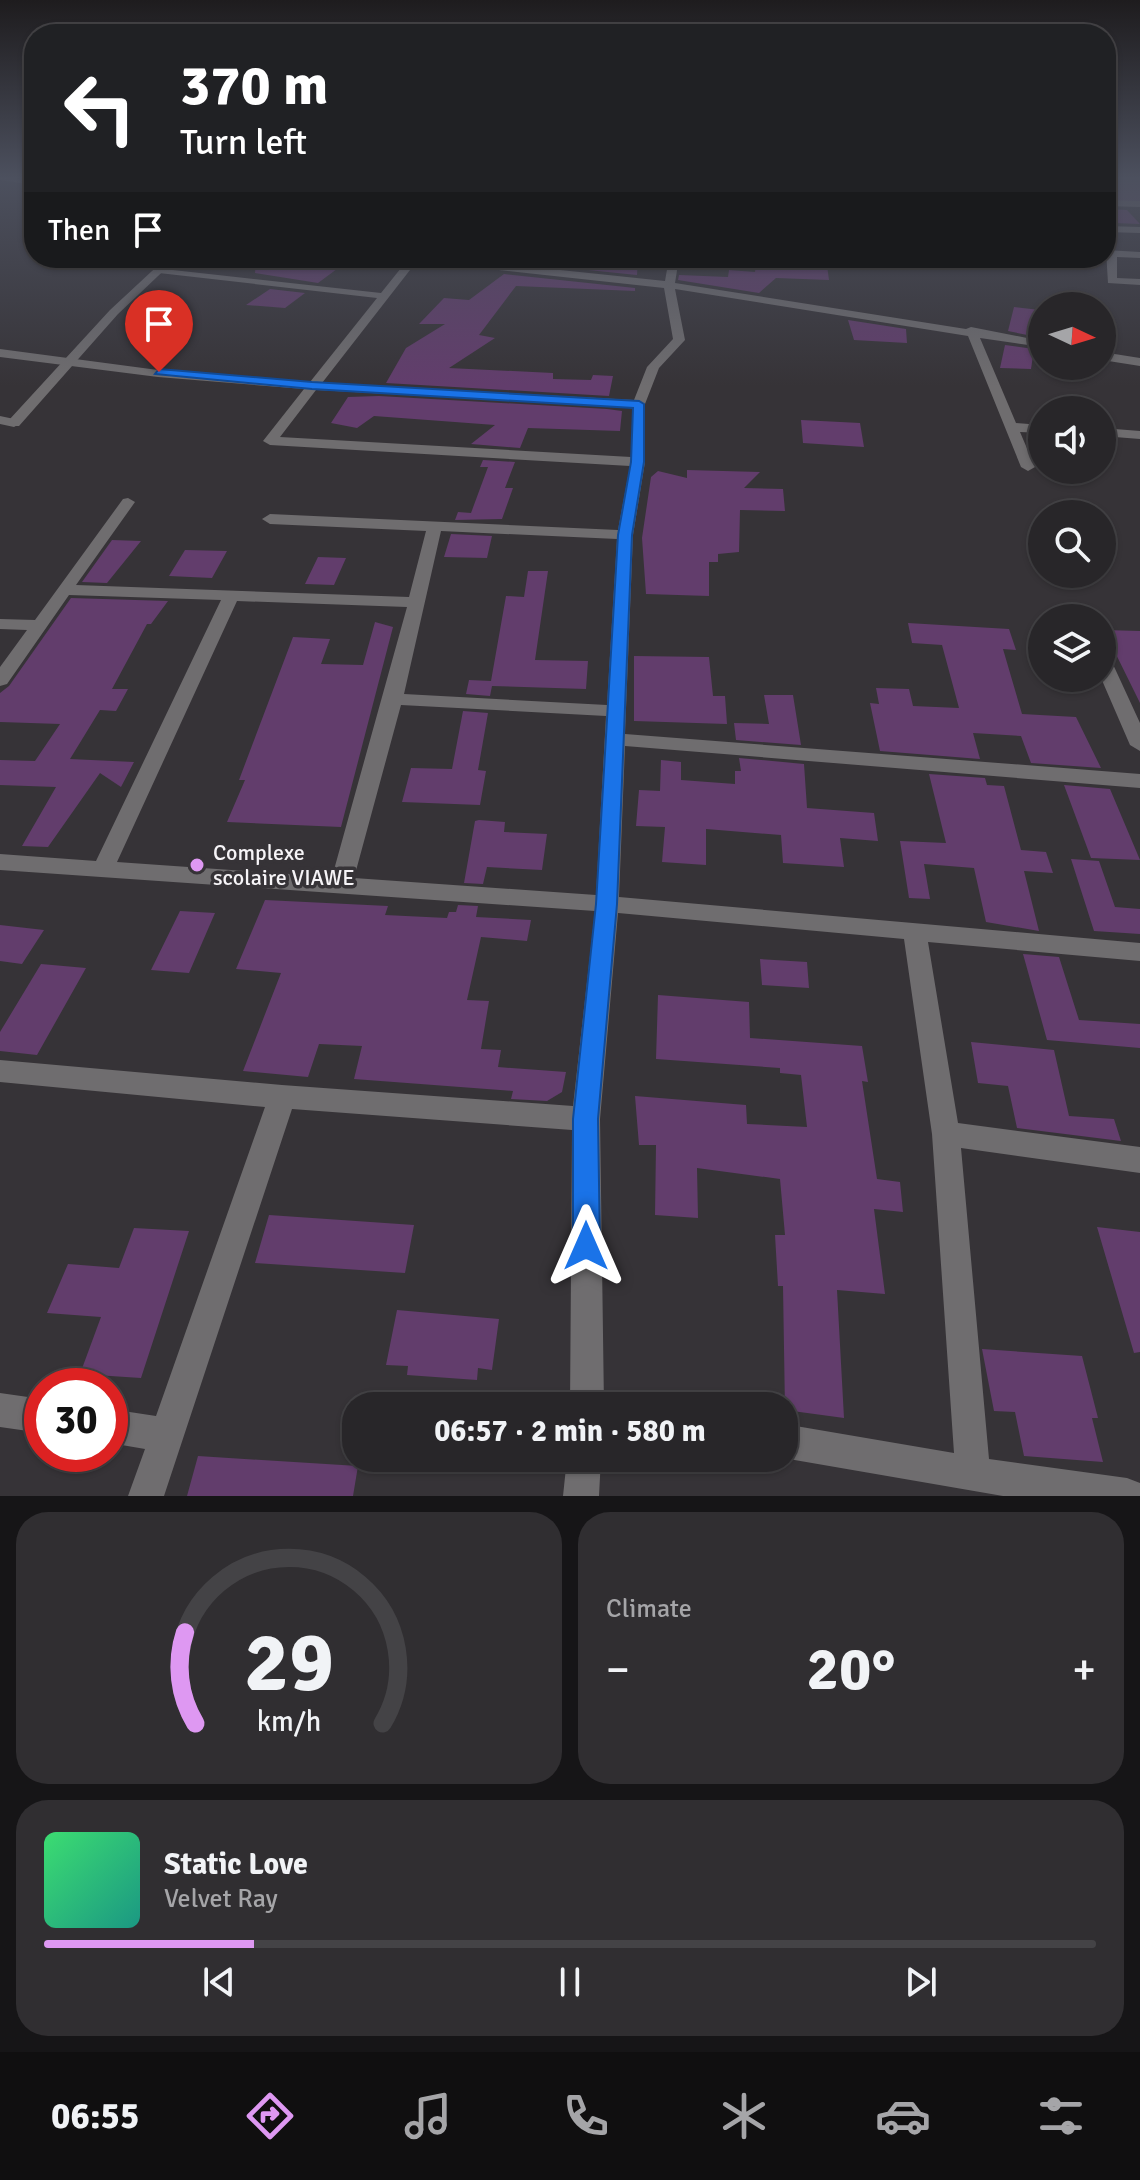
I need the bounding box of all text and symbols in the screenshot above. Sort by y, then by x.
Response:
text: 370 m [180,51,328,120]
icon: left [48,56,152,160]
text: Turn left [180,120,307,165]
icon: arrive [126,208,170,252]
text: Then [48,212,110,249]
pin [125,290,193,372]
north arrow [1028,292,1116,380]
map controls [1028,292,1116,692]
icon: arrive [137,302,181,346]
button: sound [1028,396,1116,484]
button: search [1028,500,1116,588]
button: layers [1028,604,1116,692]
place label: Complexe scolaire VIAWE [213,839,355,891]
marker: Complexe scolaire VIAWE [188,856,206,874]
position arrow [544,1204,628,1288]
speed limit sign: 30 [24,1368,128,1472]
text: 06:57 · 2 min · 580 m [434,1413,706,1450]
text: Climate [606,1593,692,1625]
text: 29 [244,1612,334,1714]
text: 20° [807,1633,895,1707]
text: − [606,1643,630,1697]
text: + [1072,1643,1096,1697]
text: km/h [257,1704,321,1739]
text: Static Love [164,1846,308,1883]
text: Velvet Ray [164,1883,278,1915]
icon: previous [197,1960,241,2004]
icon: pause [548,1960,592,2004]
icon: next [899,1960,943,2004]
icon: directions [242,2088,298,2144]
icon: music [400,2088,456,2144]
icon: phone [558,2088,614,2144]
icon: climate [716,2088,772,2144]
icon: car [875,2088,931,2144]
icon: filters [1033,2088,1089,2144]
text: 06:55 [51,2094,139,2139]

